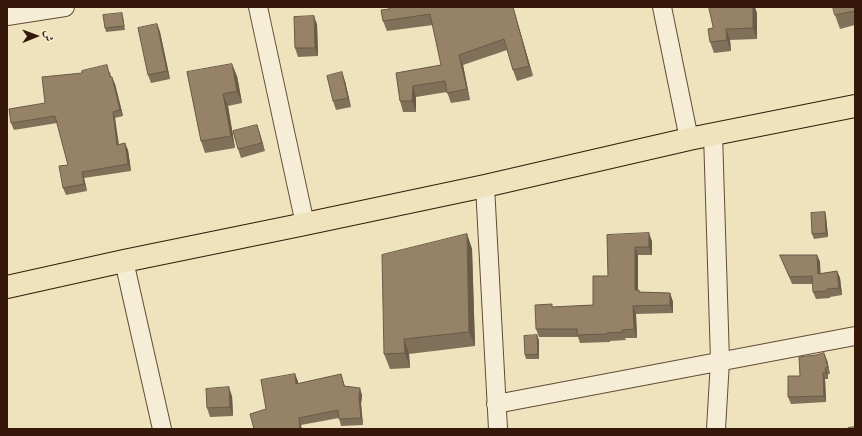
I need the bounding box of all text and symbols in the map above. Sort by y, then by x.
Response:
north arrow [16,16,56,56]
text: ش [41,30,55,41]

